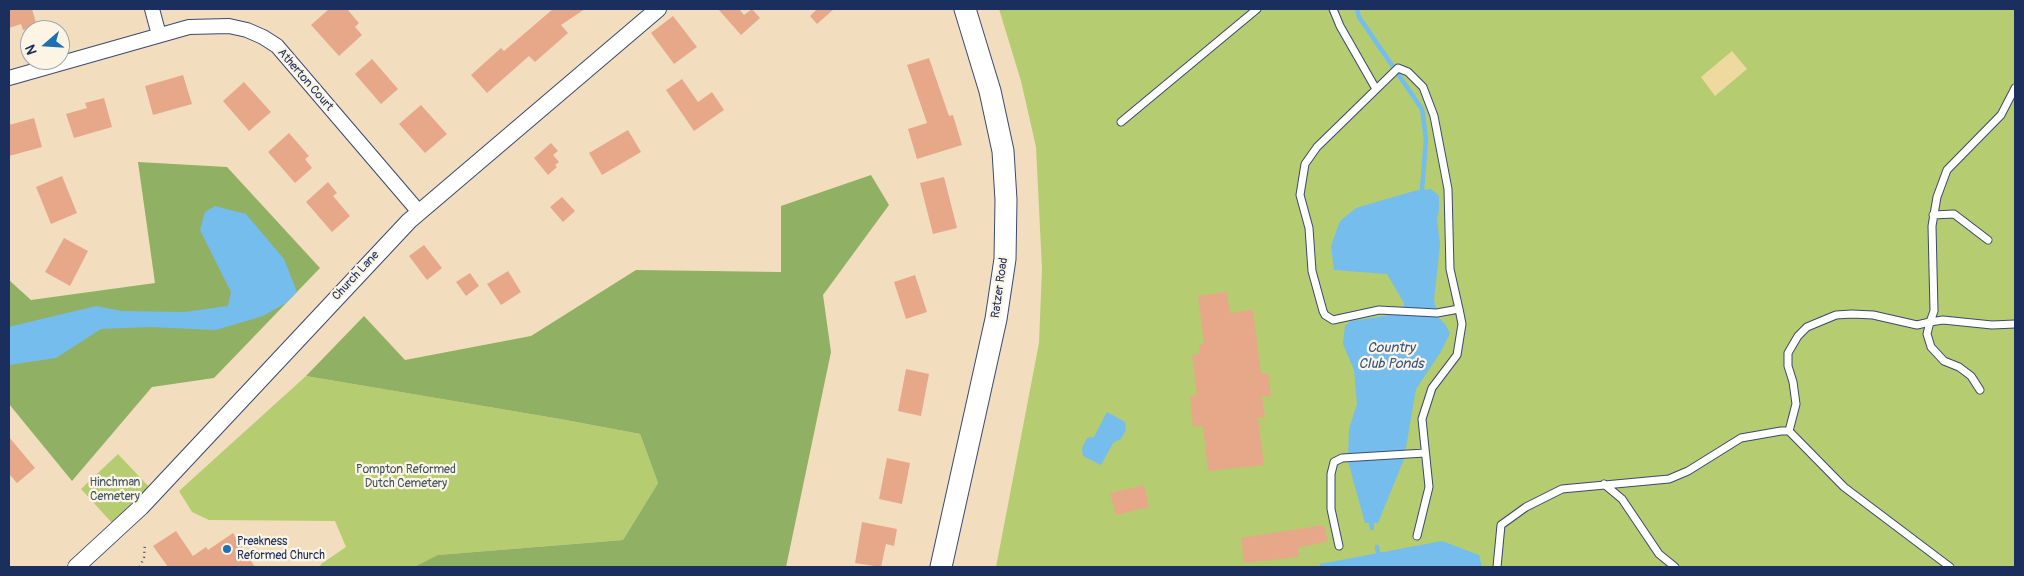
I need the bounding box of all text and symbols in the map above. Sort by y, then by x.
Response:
north arrow [20,20,70,70]
text: N [22,42,41,57]
street label: Atherton Court [274,46,336,114]
street label: Church Lane [329,248,383,304]
street label: Ratzer Road [989,257,1011,319]
water label: Country Club Ponds [1358,340,1424,372]
park label: Pompton Reformed Dutch Cemetery [356,463,456,491]
park label: Hinchman Cemetery [90,476,140,504]
place label: Preakness Reformed Church [237,535,325,563]
marker: Preakness Reformed Church [221,543,233,555]

